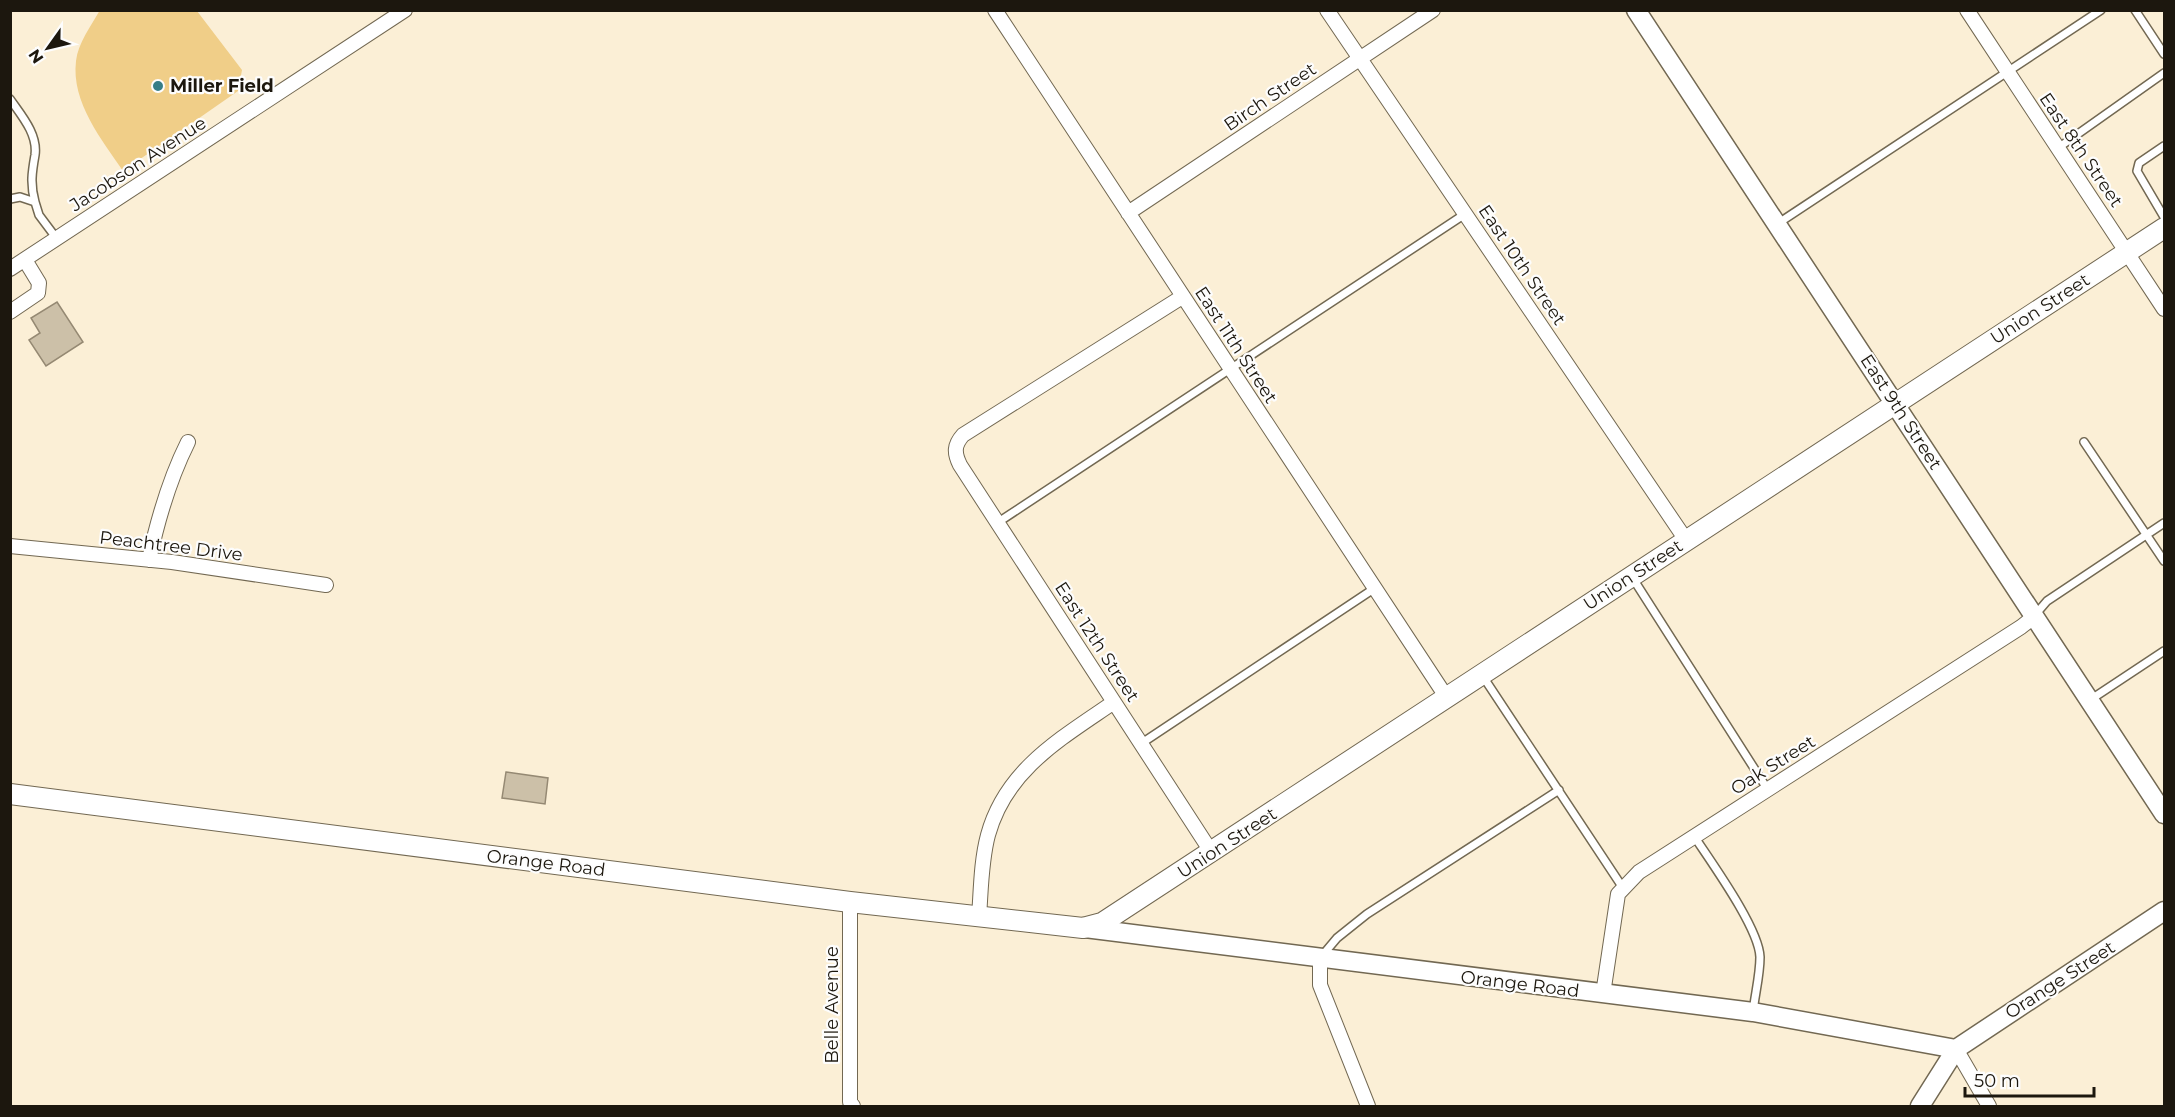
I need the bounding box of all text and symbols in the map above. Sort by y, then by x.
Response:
north arrow [18,18,78,78]
text: N [24,45,47,67]
street label: Birch Street [1220,58,1320,136]
place label: Miller Field [170,75,274,97]
marker: Miller Field [151,79,165,93]
street label: East 8th Street [2035,89,2127,211]
street label: Jacobson Avenue [65,112,210,217]
street label: East 10th Street [1474,201,1570,329]
street label: Union Street [1986,269,2094,349]
street label: East 11th Street [1190,282,1282,408]
street label: East 9th Street [1856,350,1946,474]
street label: Peachtree Drive [98,526,244,566]
street label: Union Street [1579,535,1687,615]
street label: East 12th Street [1050,578,1144,706]
street label: Oak Street [1727,730,1819,800]
street label: Union Street [1173,803,1281,883]
street label: Orange Road [485,845,607,881]
street label: Orange Street [2001,936,2119,1024]
street label: Belle Avenue [821,946,843,1064]
street label: Orange Road [1459,966,1581,1002]
scale bar [1965,1060,2094,1098]
text: 50 m [1974,1070,2020,1092]

